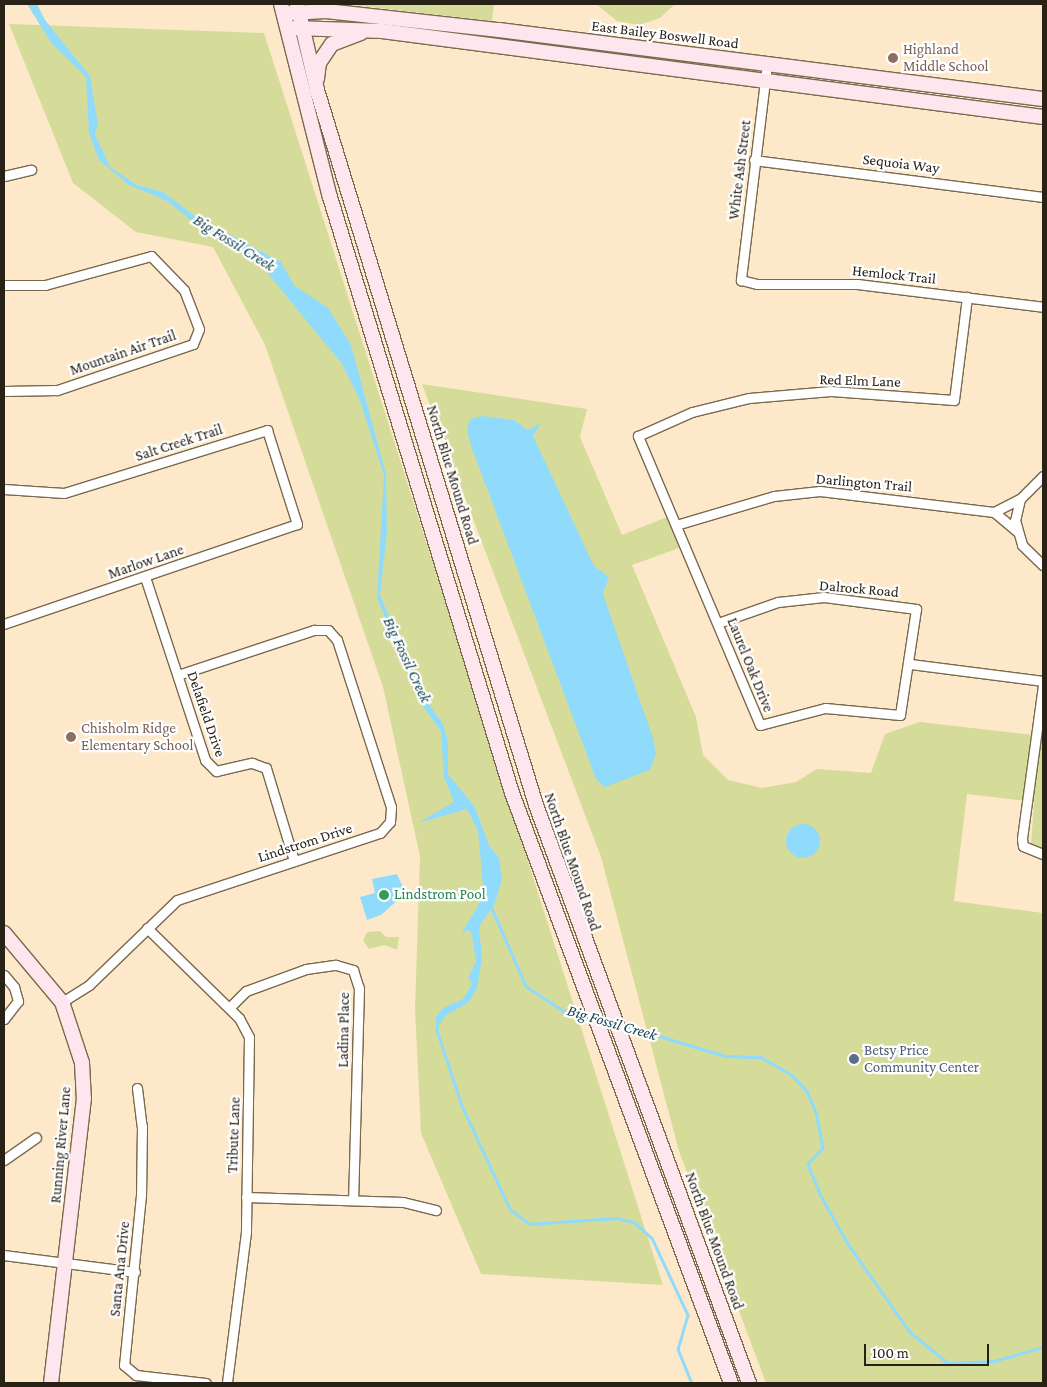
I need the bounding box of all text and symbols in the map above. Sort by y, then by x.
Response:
street label: East Bailey Boswell Road [590,17,740,53]
place label: Highland Middle School [903,40,989,75]
marker: Highland Middle School [887,52,899,64]
street label: White Ash Street [725,119,755,221]
street label: Sequoia Way [862,150,940,178]
water label: Big Fossil Creek [190,210,278,276]
street label: Hemlock Trail [851,262,937,288]
street label: Mountain Air Trail [68,326,178,380]
street label: Red Elm Lane [819,371,901,391]
street label: North Blue Mound Road [422,403,482,547]
street label: Salt Creek Trail [133,420,225,466]
street label: Darlington Trail [815,470,913,496]
street label: Marlow Lane [106,541,186,583]
street label: Dalrock Road [818,577,900,601]
water label: Big Fossil Creek [379,614,435,706]
street label: Laurel Oak Drive [723,615,777,715]
street label: Delafield Drive [183,669,229,759]
place label: Chisholm Ridge Elementary School [81,719,193,754]
marker: Chisholm Ridge Elementary School [65,731,77,743]
street label: North Blue Mound Road [540,791,604,933]
street label: Lindstrom Drive [256,819,354,867]
place label: Lindstrom Pool [394,886,486,904]
marker: Lindstrom Pool [378,889,390,901]
street label: Ladina Place [334,992,354,1068]
water label: Big Fossil Creek [565,1001,659,1045]
place label: Betsy Price Community Center [864,1041,979,1076]
marker: Betsy Price Community Center [848,1053,860,1065]
street label: Running River Lane [47,1086,75,1204]
street label: Tribute Lane [224,1096,244,1174]
street label: North Blue Mound Road [681,1170,747,1312]
street label: Santa Ana Drive [106,1221,134,1317]
scale bar [867,1334,992,1366]
text: 100 m [872,1345,909,1361]

